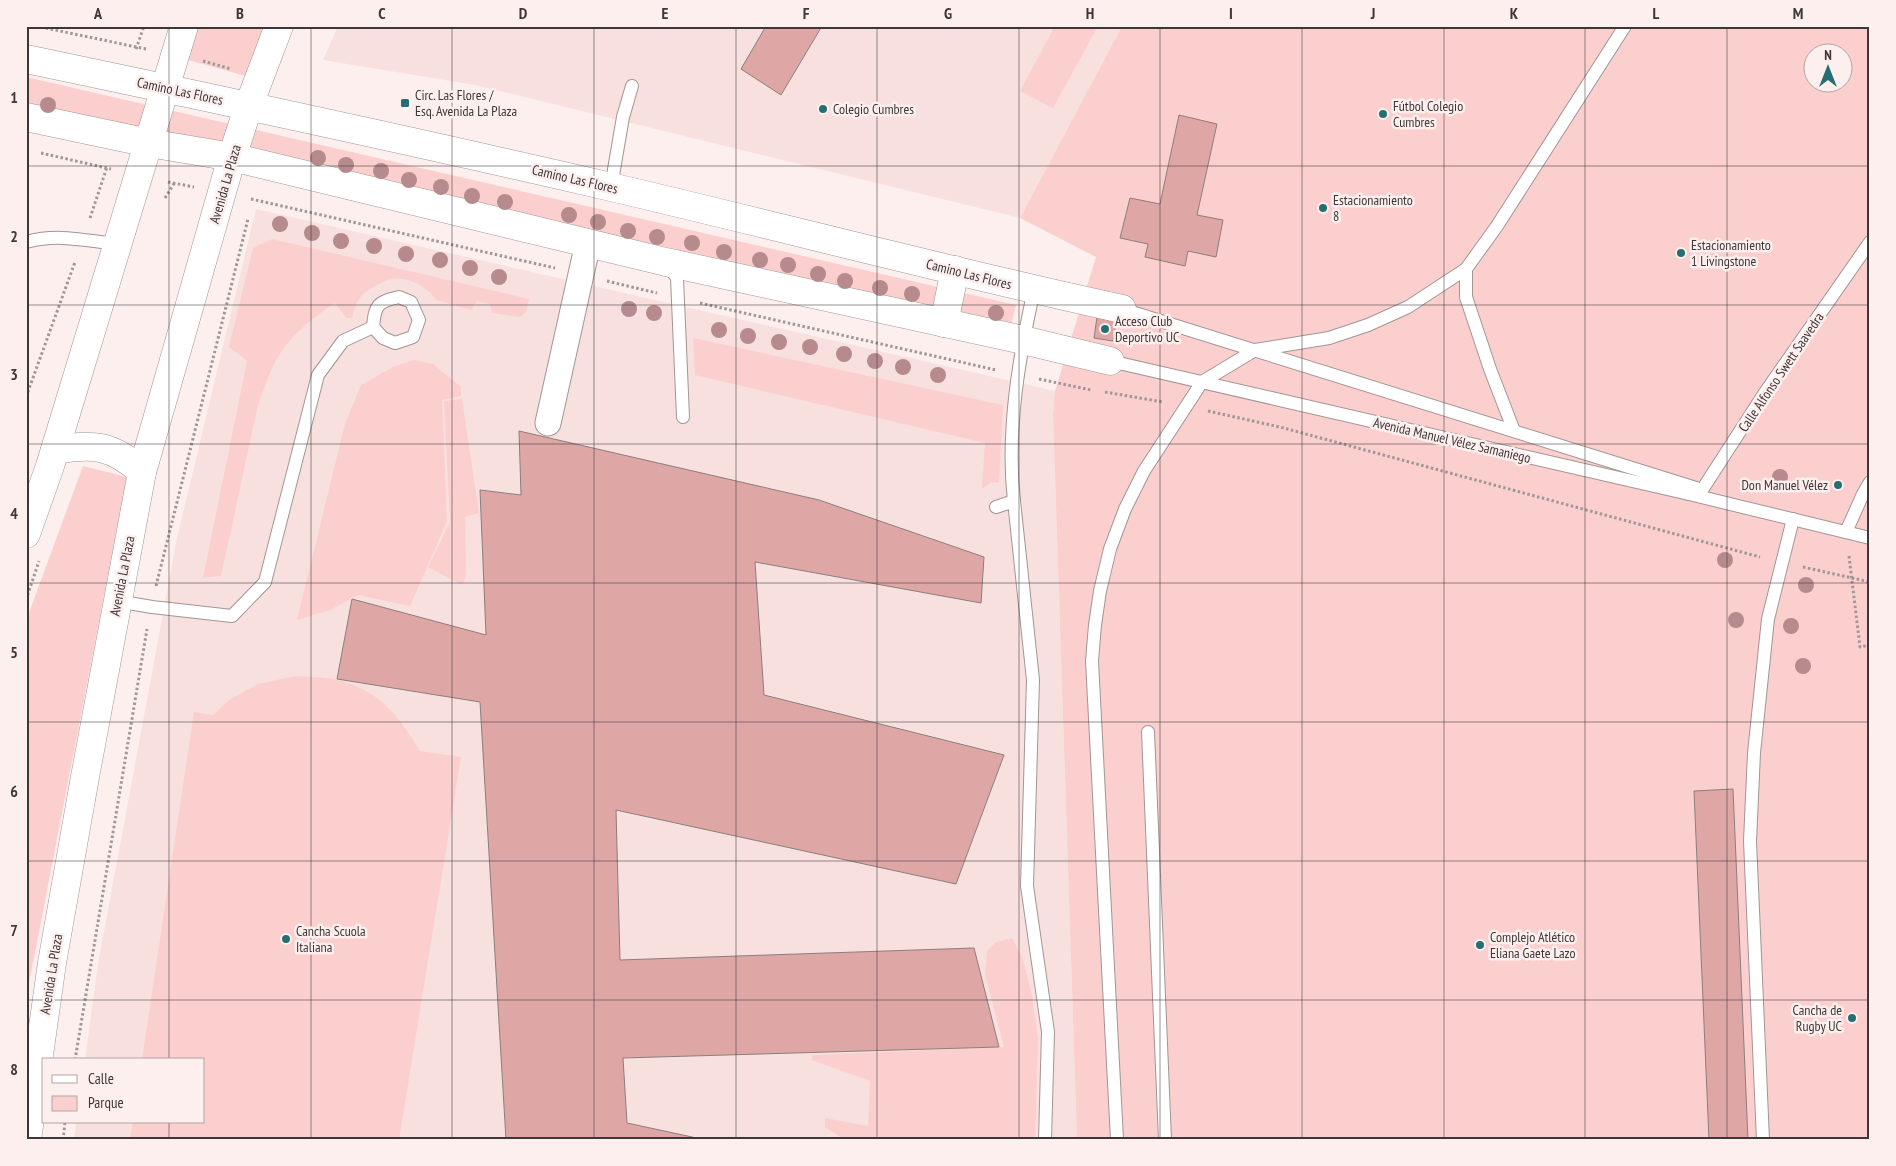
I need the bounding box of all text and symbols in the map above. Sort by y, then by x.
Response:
text: A [93,3,103,23]
text: B [236,3,244,23]
text: C [378,3,386,23]
text: D [519,3,528,23]
text: E [662,3,669,23]
text: F [803,3,810,23]
text: G [944,3,952,23]
text: H [1086,3,1094,23]
text: I [1229,3,1233,23]
text: J [1370,3,1375,23]
text: K [1510,3,1519,23]
text: L [1653,3,1660,23]
text: M [1793,3,1803,23]
north arrow [1804,42,1854,92]
text: N [1824,46,1832,64]
street label: Camino Las Flores [135,73,225,109]
place label: Circ. Las Flores / Esq. Avenida La Plaza [415,86,517,120]
text: 1 [10,87,18,107]
marker: Circ. Las Flores / Esq. Avenida La Plaza [399,97,411,109]
place label: Fútbol Colegio Cumbres [1393,97,1463,131]
place label: Colegio Cumbres [833,100,914,118]
marker: Colegio Cumbres [817,103,829,115]
marker: Fútbol Colegio Cumbres [1377,108,1389,120]
street label: Avenida La Plaza [205,142,245,226]
street label: Camino Las Flores [530,160,620,198]
place label: Estacionamiento 8 [1333,191,1413,225]
marker: Estacionamiento 8 [1317,202,1329,214]
text: 2 [10,226,18,246]
place label: Estacionamiento 1 Livingstone [1691,236,1771,270]
marker: Estacionamiento 1 Livingstone [1675,247,1687,259]
street label: Camino Las Flores [924,255,1014,293]
street label: Calle Alfonso Swett Saavedra [1734,309,1828,435]
place label: Acceso Club Deportivo UC [1115,312,1180,346]
marker: Acceso Club Deportivo UC [1099,323,1111,335]
text: 3 [10,364,18,384]
street label: Avenida Manuel Vélez Samaniego [1372,413,1532,467]
place label: Don Manuel Vélez [1742,476,1828,494]
marker: Don Manuel Vélez [1832,479,1844,491]
text: 4 [10,503,18,523]
street label: Avenida La Plaza [105,534,139,618]
text: 5 [10,642,18,662]
text: 6 [10,781,18,801]
text: 7 [10,920,18,940]
place label: Cancha Scuola Italiana [296,922,366,956]
place label: Complejo Atlético Eliana Gaete Lazo [1490,928,1576,962]
street label: Avenida La Plaza [36,932,66,1016]
marker: Cancha Scuola Italiana [280,933,292,945]
marker: Complejo Atlético Eliana Gaete Lazo [1474,939,1486,951]
place label: Cancha de Rugby UC [1792,1001,1843,1035]
marker: Cancha de Rugby UC [1846,1012,1858,1024]
legend [42,1058,205,1124]
text: 8 [10,1059,18,1079]
text: Calle [88,1069,114,1088]
text: Parque [88,1093,124,1112]

